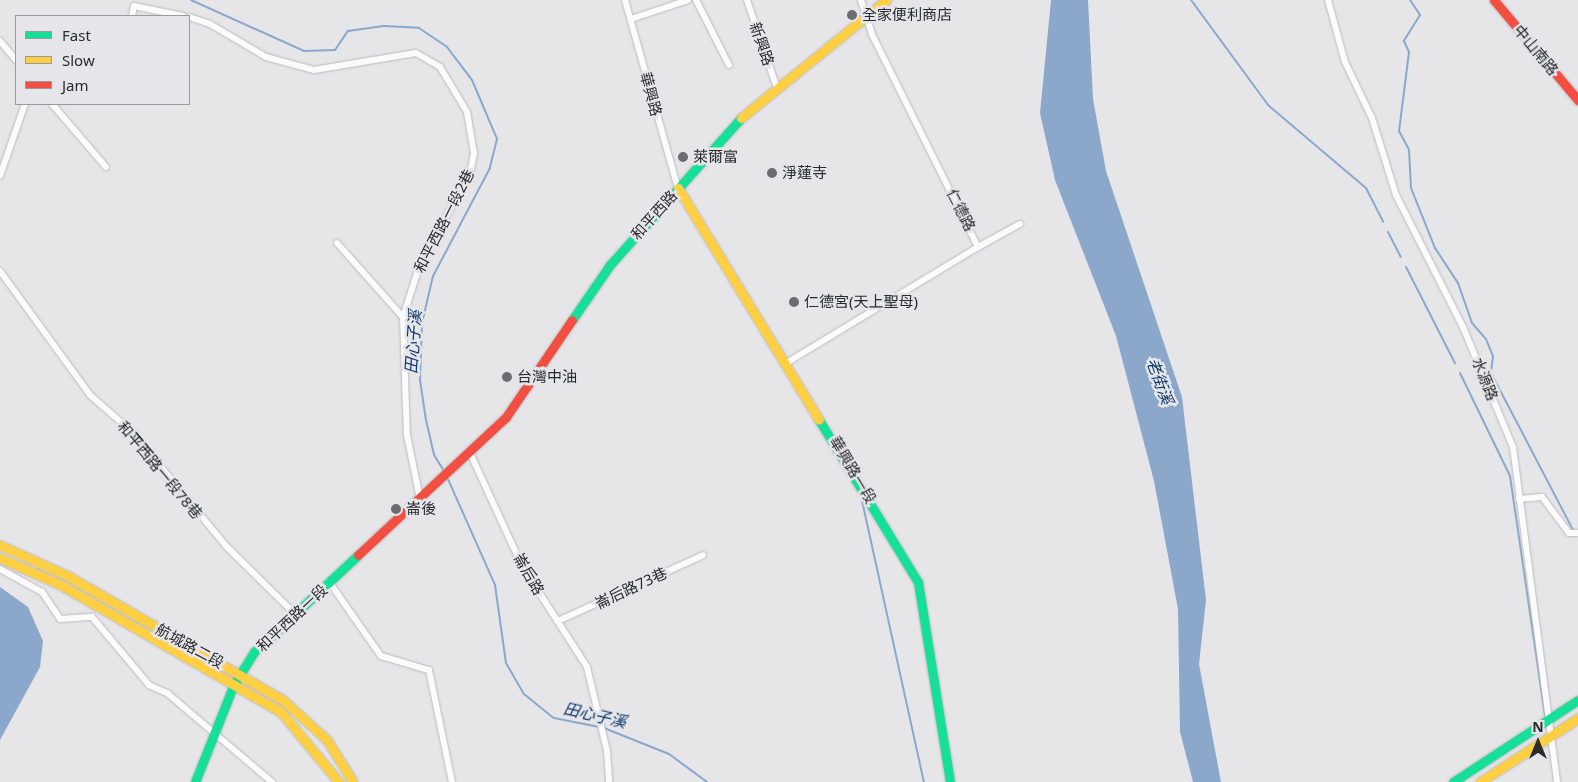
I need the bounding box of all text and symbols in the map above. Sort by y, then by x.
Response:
place label: 全家便利商店 [862,6,952,24]
marker: 全家便利商店 [846,9,858,21]
legend [15,15,190,105]
street label: 新興路 [746,20,778,68]
street label: 中山南路 [1510,21,1562,79]
text: Fast [62,25,91,45]
text: Slow [62,50,95,70]
street label: 華興路 [636,70,666,118]
text: Jam [62,75,89,95]
place label: 萊爾富 [693,148,738,166]
marker: 萊爾富 [677,151,689,163]
place label: 淨蓮寺 [782,164,827,182]
street label: 和平西路一段2巷 [410,166,478,276]
marker: 淨蓮寺 [766,167,778,179]
street label: 仁德路 [943,186,979,234]
street label: 和平西路 [627,187,681,243]
place label: 仁德宮(天上聖母) [804,293,918,311]
marker: 仁德宮(天上聖母) [788,296,800,308]
water label: 田心子溪 [401,309,425,375]
water label: 老街溪 [1143,355,1177,407]
street label: 水源路 [1468,355,1502,403]
place label: 台灣中油 [517,368,577,386]
marker: 台灣中油 [501,371,513,383]
street label: 和平西路一段78巷 [114,417,206,523]
street label: 華興路一段 [826,433,880,507]
place label: 崙後 [406,500,436,518]
marker: 崙後 [390,503,402,515]
street label: 崙后路 [510,550,548,598]
street label: 崙后路73巷 [592,564,670,612]
street label: 和平西路一段 [253,581,331,655]
street label: 航城路二段 [153,620,227,672]
water label: 田心子溪 [562,698,628,732]
north arrow [1513,717,1563,767]
text: N [1532,717,1544,736]

